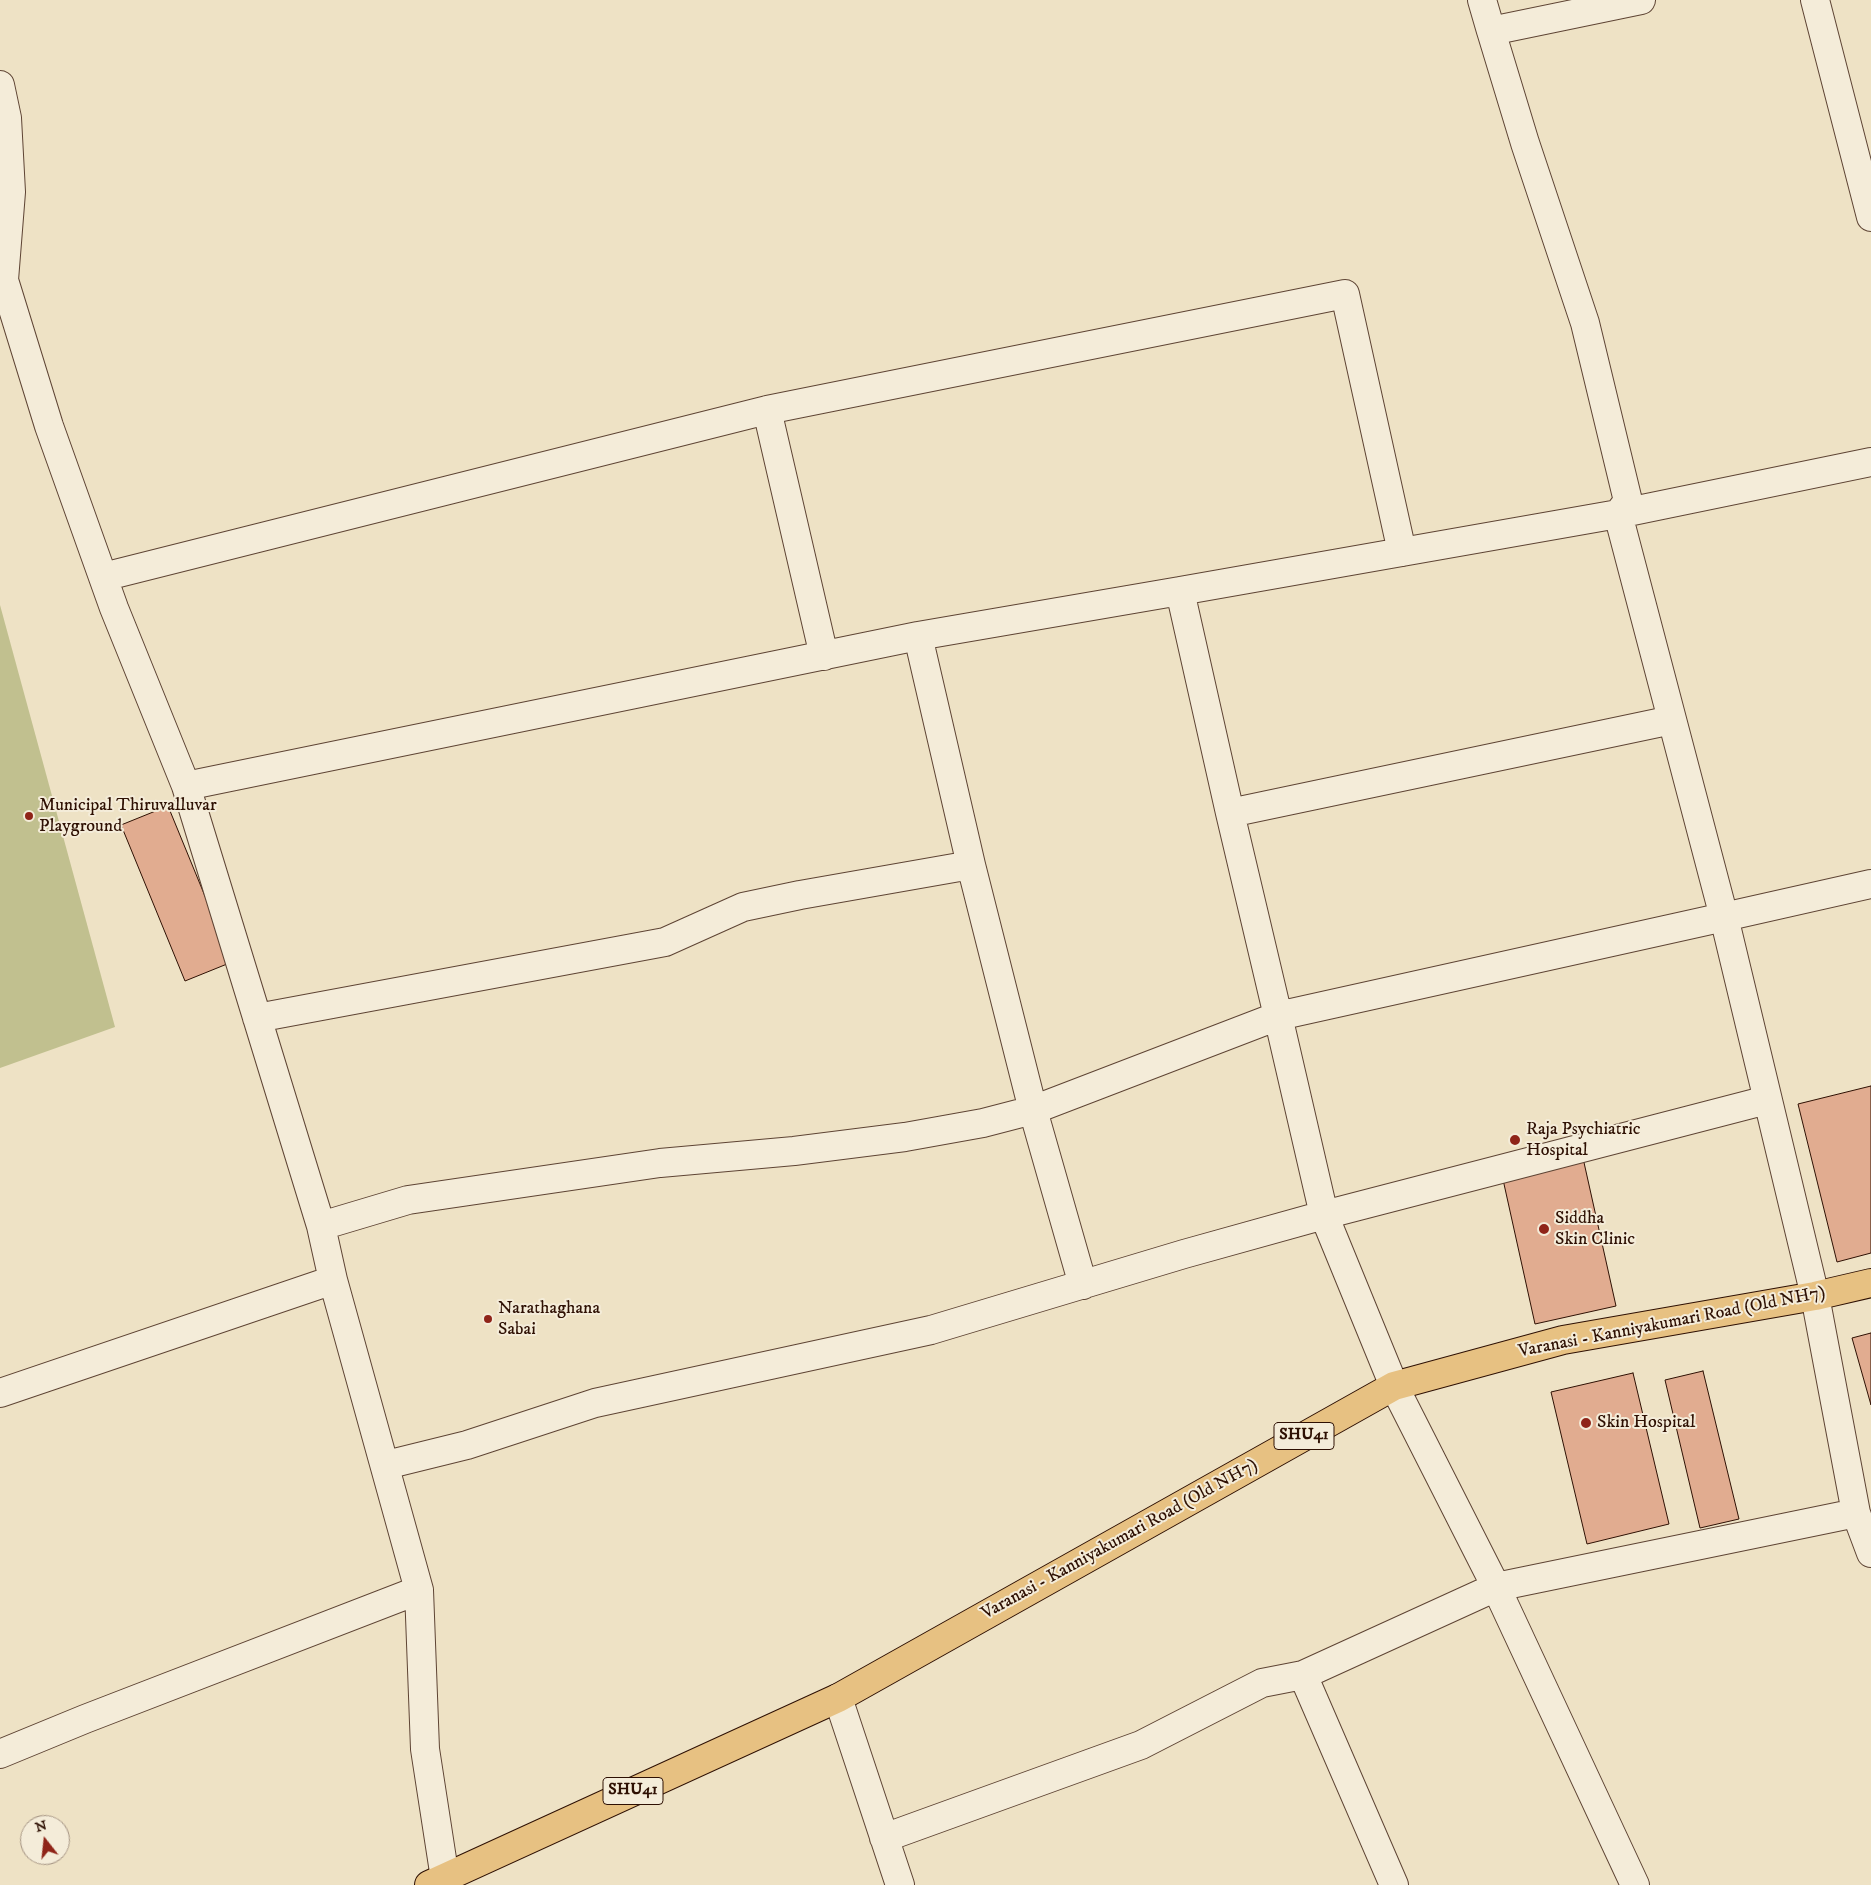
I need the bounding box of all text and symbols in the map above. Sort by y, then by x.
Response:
place label: Municipal Thiruvalluvar Playground [39,795,217,838]
marker: Municipal Thiruvalluvar Playground [23,810,35,822]
place label: Raja Psychiatric Hospital [1526,1119,1641,1162]
marker: Raja Psychiatric Hospital [1508,1133,1522,1147]
place label: Siddha Skin Clinic [1555,1208,1635,1250]
marker: Siddha Skin Clinic [1537,1222,1551,1236]
street label: Varanasi - Kanniyakumari Road (Old NH7) [1517,1283,1827,1363]
place label: Narathaghana Sabai [498,1298,600,1340]
marker: Narathaghana Sabai [482,1313,494,1325]
place label: Skin Hospital [1597,1412,1695,1434]
marker: Skin Hospital [1579,1416,1593,1430]
road number: SHU41 [1274,1422,1334,1450]
street label: Varanasi - Kanniyakumari Road (Old NH7) [978,1455,1262,1625]
road number: SHU41 [603,1778,663,1804]
north arrow [20,1815,70,1865]
text: N [33,1816,49,1837]

